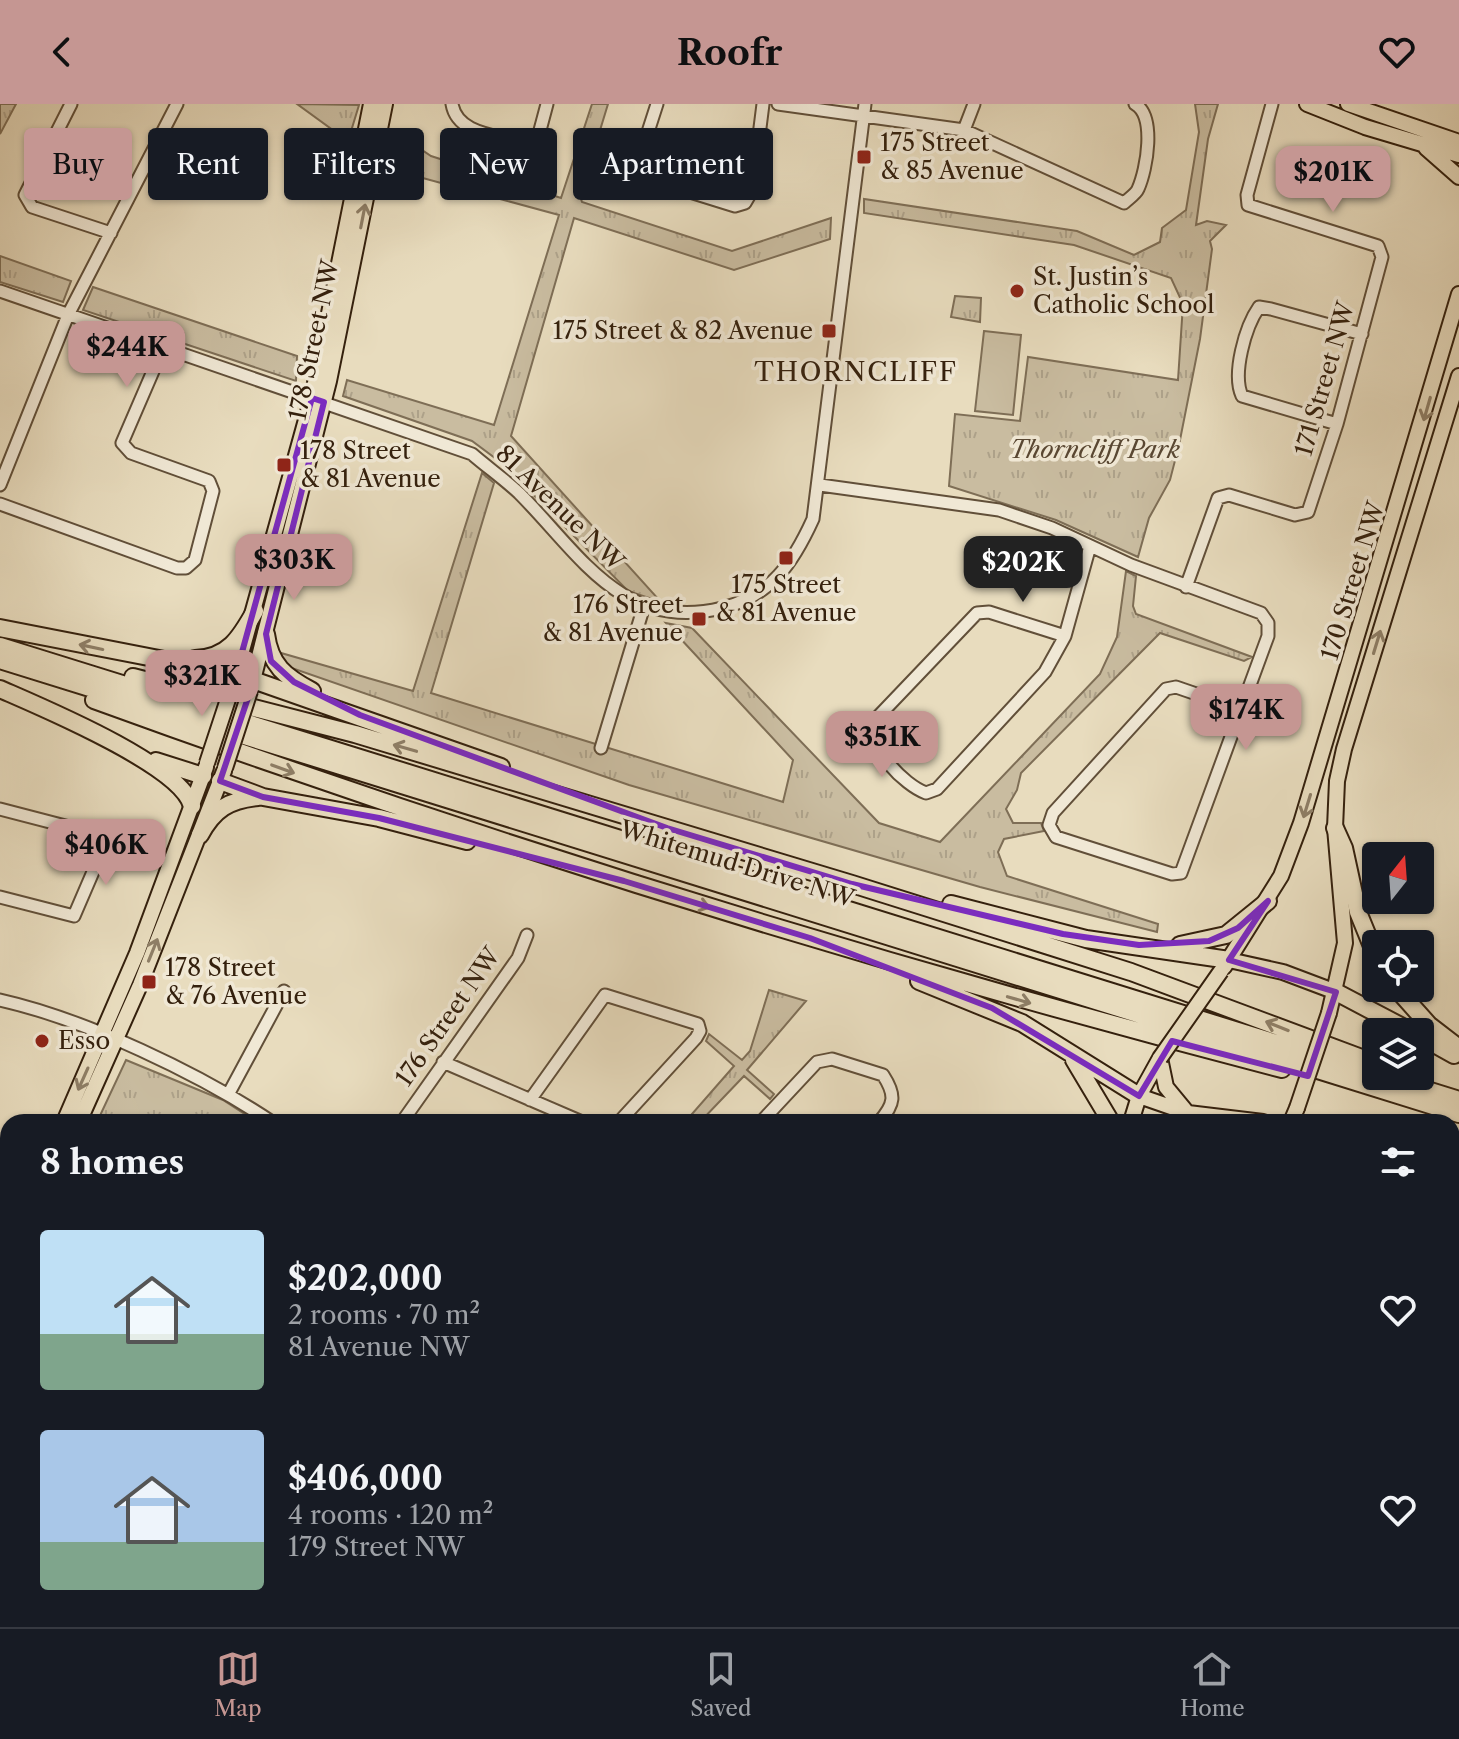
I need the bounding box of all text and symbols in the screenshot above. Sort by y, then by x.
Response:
icon: back [40,30,84,74]
text: Roofr [677,30,782,74]
icon: heart [1375,30,1419,74]
chip: Buy [24,128,132,200]
chip: Rent [148,128,268,200]
chip: Filters [284,128,424,200]
chip: New [440,128,557,200]
chip: Apartment [573,128,773,200]
place label: 175 Street & 85 Avenue [880,128,1024,185]
pin: $201K [1277,146,1389,214]
marker: 175 Street & 85 Avenue [855,148,873,166]
text: $201K [1294,156,1372,188]
one-way arrow [356,204,371,230]
street label: 178 Street NW [282,256,345,423]
place label: St. Justin’s Catholic School [1033,262,1214,319]
marker: St. Justin’s Catholic School [1008,282,1026,300]
street label: 171 Street NW [1289,298,1361,459]
place label: 175 Street & 82 Avenue [553,316,813,345]
pin: $244K [71,321,183,389]
marker: 175 Street & 82 Avenue [820,322,838,340]
text: $244K [86,331,168,363]
district label: THORNCLIFF [754,356,958,388]
one-way arrow [1419,396,1434,422]
park label: Thorncliff Park [1010,435,1180,464]
place label: 178 Street & 81 Avenue [300,436,441,493]
street label: 81 Avenue NW [490,439,631,577]
marker: 178 Street & 81 Avenue [275,456,293,474]
street label: 170 Street NW [1315,497,1391,664]
pin: $303K [238,534,350,602]
pin: $202K [967,536,1079,604]
text: $303K [253,544,335,576]
text: $202K [982,546,1064,578]
marker: 175 Street & 81 Avenue [777,549,795,567]
place label: 175 Street & 81 Avenue [716,570,856,627]
place label: 176 Street & 81 Avenue [542,590,684,647]
marker: 176 Street & 81 Avenue [690,610,708,628]
one-way arrow [1370,630,1385,655]
one-way arrow [79,639,105,654]
pin: $321K [146,650,258,718]
text: $321K [163,660,241,692]
pin: $174K [1190,684,1302,752]
text: $174K [1208,694,1284,726]
pin: $351K [826,711,938,779]
text: $351K [844,721,920,753]
one-way arrow [393,740,419,755]
one-way arrow [270,762,295,777]
one-way arrow [1299,792,1314,818]
street label: Whitemud Drive NW [615,814,859,913]
pin: $406K [50,819,162,887]
text: $406K [65,829,147,861]
north arrow [1362,842,1434,914]
map controls [1362,842,1434,1090]
one-way arrow [685,897,711,912]
button: locate [1362,930,1434,1002]
one-way arrow [147,938,162,963]
street label: 176 Street NW [389,941,506,1092]
place label: 178 Street & 76 Avenue [165,953,307,1010]
marker: 178 Street & 76 Avenue [140,973,158,991]
one-way arrow [1005,994,1031,1009]
one-way arrow [1265,1018,1290,1032]
button: layers [1362,1018,1434,1090]
place label: Esso [58,1026,110,1055]
marker: Esso [33,1032,51,1050]
one-way arrow [75,1067,90,1091]
icon: filters [1376,1140,1420,1184]
text: 8 homes [40,1141,184,1183]
text: $202,000 [288,1257,443,1299]
icon: home [104,1262,200,1358]
icon: heart [1376,1288,1420,1332]
text: 2 rooms · 70 m² [288,1299,480,1331]
text: 81 Avenue NW [288,1331,469,1363]
text: $406,000 [288,1457,443,1499]
icon: home [104,1462,200,1558]
icon: heart [1376,1488,1420,1532]
text: 4 rooms · 120 m² [288,1499,493,1531]
text: 179 Street NW [288,1531,464,1563]
tab: Map [214,1647,262,1722]
tab: Saved [690,1647,751,1722]
tab: Home [1180,1647,1245,1722]

